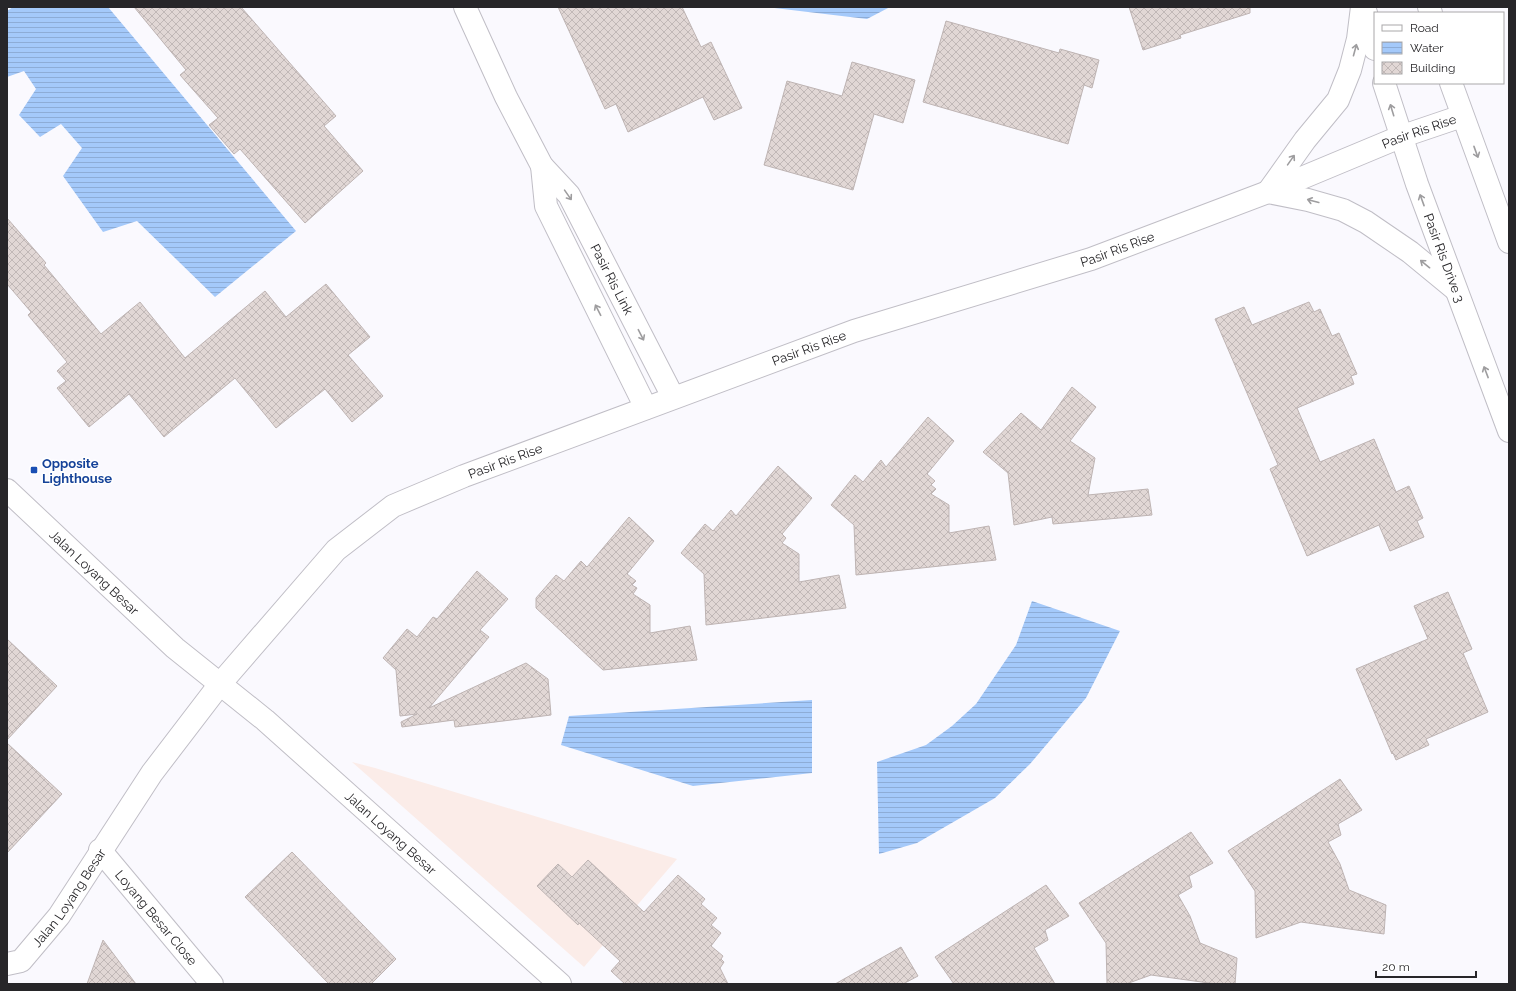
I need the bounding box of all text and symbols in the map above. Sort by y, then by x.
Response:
legend [1374,12,1504,84]
text: Road [1410,21,1439,35]
text: Water [1410,41,1444,55]
one-way arrow [1352,43,1360,56]
text: Building [1410,61,1456,75]
one-way arrow [1388,104,1395,117]
street label: Pasir Ris Rise [1380,111,1459,152]
one-way arrow [1473,146,1480,159]
one-way arrow [1287,155,1295,166]
one-way arrow [564,190,572,201]
one-way arrow [1418,194,1426,206]
one-way arrow [1307,197,1320,204]
street label: Pasir Ris Drive 3 [1421,211,1467,305]
street label: Pasir Ris Rise [1079,229,1157,270]
street label: Pasir Ris Link [587,241,636,317]
one-way arrow [1419,260,1430,269]
one-way arrow [594,304,601,316]
street label: Pasir Ris Rise [770,328,848,369]
one-way arrow [638,329,645,341]
one-way arrow [1482,367,1490,379]
street label: Pasir Ris Rise [466,440,545,482]
place label: Opposite Lighthouse [42,456,112,486]
marker: Opposite Lighthouse [29,465,39,475]
street label: Jalan Loyang Besar [46,527,142,618]
street label: Jalan Loyang Besar [342,789,440,878]
street label: Jalan Loyang Besar [29,845,109,950]
street label: Loyang Besar Close [112,867,200,969]
scale bar [1376,953,1476,979]
text: 20 m [1382,960,1410,974]

